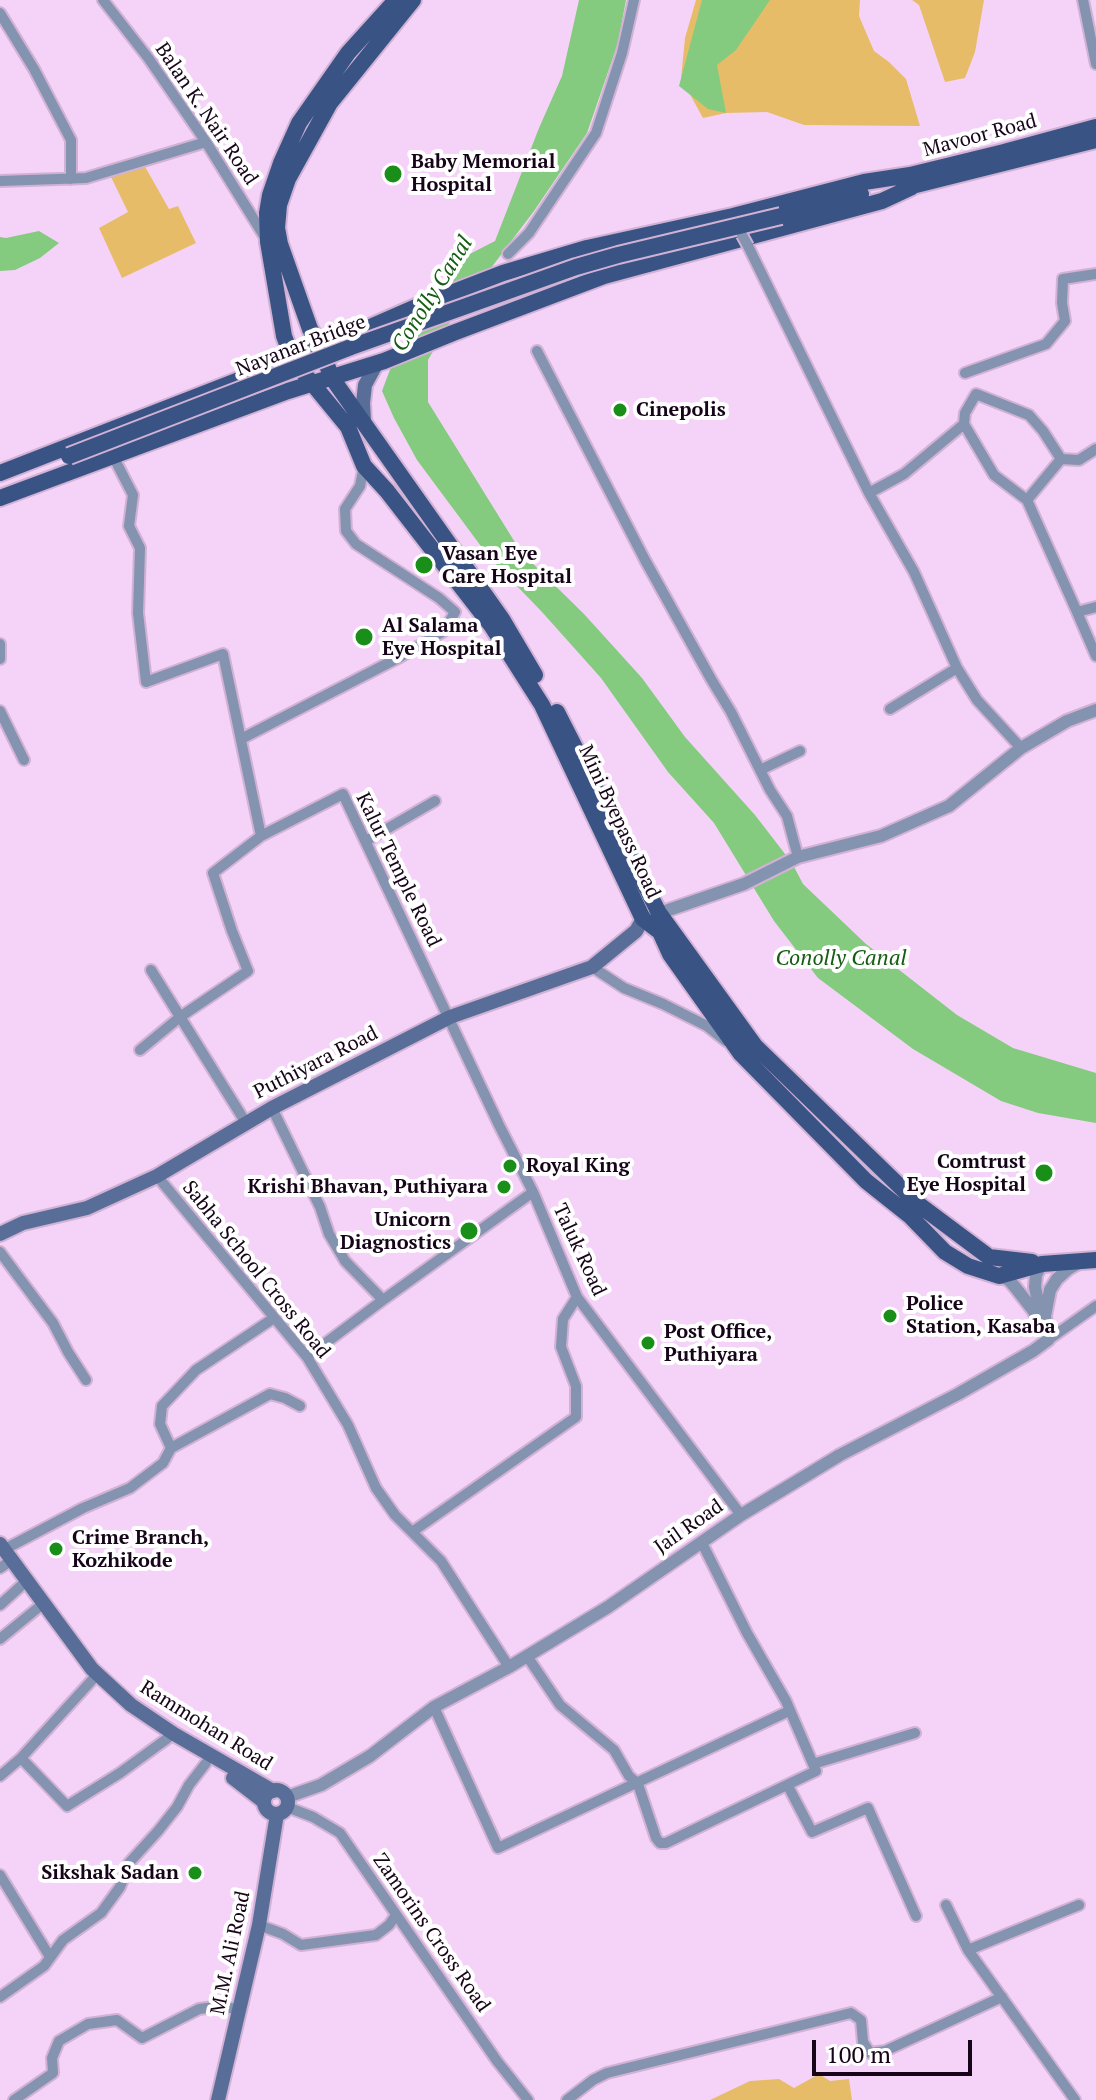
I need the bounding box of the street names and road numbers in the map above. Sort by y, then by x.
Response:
street label: Balan K. Nair Road [149,38,263,190]
street label: Mavoor Road [921,109,1039,163]
street label: Nayanar Bridge [233,310,369,382]
street label: Mini Byepass Road [573,742,665,902]
street label: Kalur Temple Road [350,789,446,951]
street label: Puthiyara Road [250,1021,382,1105]
street label: Sabha School Cross Road [177,1176,335,1364]
street label: Taluk Road [547,1200,611,1300]
street label: Jail Road [650,1495,728,1559]
street label: Rammohan Road [135,1676,277,1776]
street label: Zamorins Cross Road [367,1849,495,2017]
street label: M.M. Ali Road [206,1889,256,2017]

